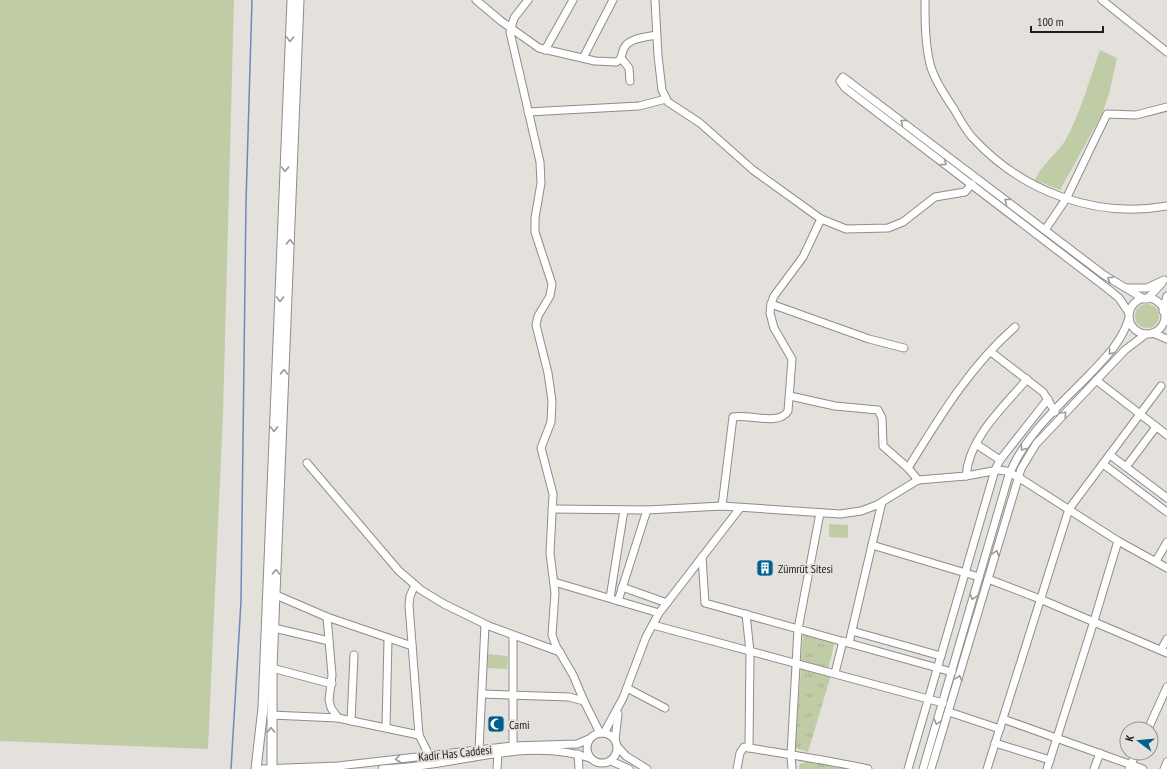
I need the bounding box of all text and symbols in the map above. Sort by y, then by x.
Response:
scale bar [1031,8,1103,34]
text: 100 m [1037,14,1064,29]
one-way arrow [286,36,294,42]
one-way arrow [901,119,908,126]
one-way arrow [940,158,947,165]
one-way arrow [281,166,289,172]
one-way arrow [1004,198,1011,205]
one-way arrow [285,239,294,245]
one-way arrow [1107,277,1114,284]
one-way arrow [275,296,284,302]
one-way arrow [1108,347,1115,354]
one-way arrow [280,369,289,375]
one-way arrow [1059,412,1066,419]
one-way arrow [270,426,279,432]
one-way arrow [1021,444,1028,451]
one-way arrow [991,550,1000,557]
building icon: Zümrüt Sitesi [755,558,775,578]
place label: Zümrüt Sitesi [778,561,833,576]
one-way arrow [272,569,281,575]
one-way arrow [969,594,978,601]
one-way arrow [954,675,963,682]
mosque icon: Cami [486,714,506,734]
place label: Cami [509,717,530,732]
one-way arrow [933,718,942,725]
north arrow [1119,721,1159,761]
one-way arrow [267,727,276,733]
text: K [1122,733,1137,743]
street label: Kadir Has Caddesi [417,742,493,764]
one-way arrow [395,754,401,763]

